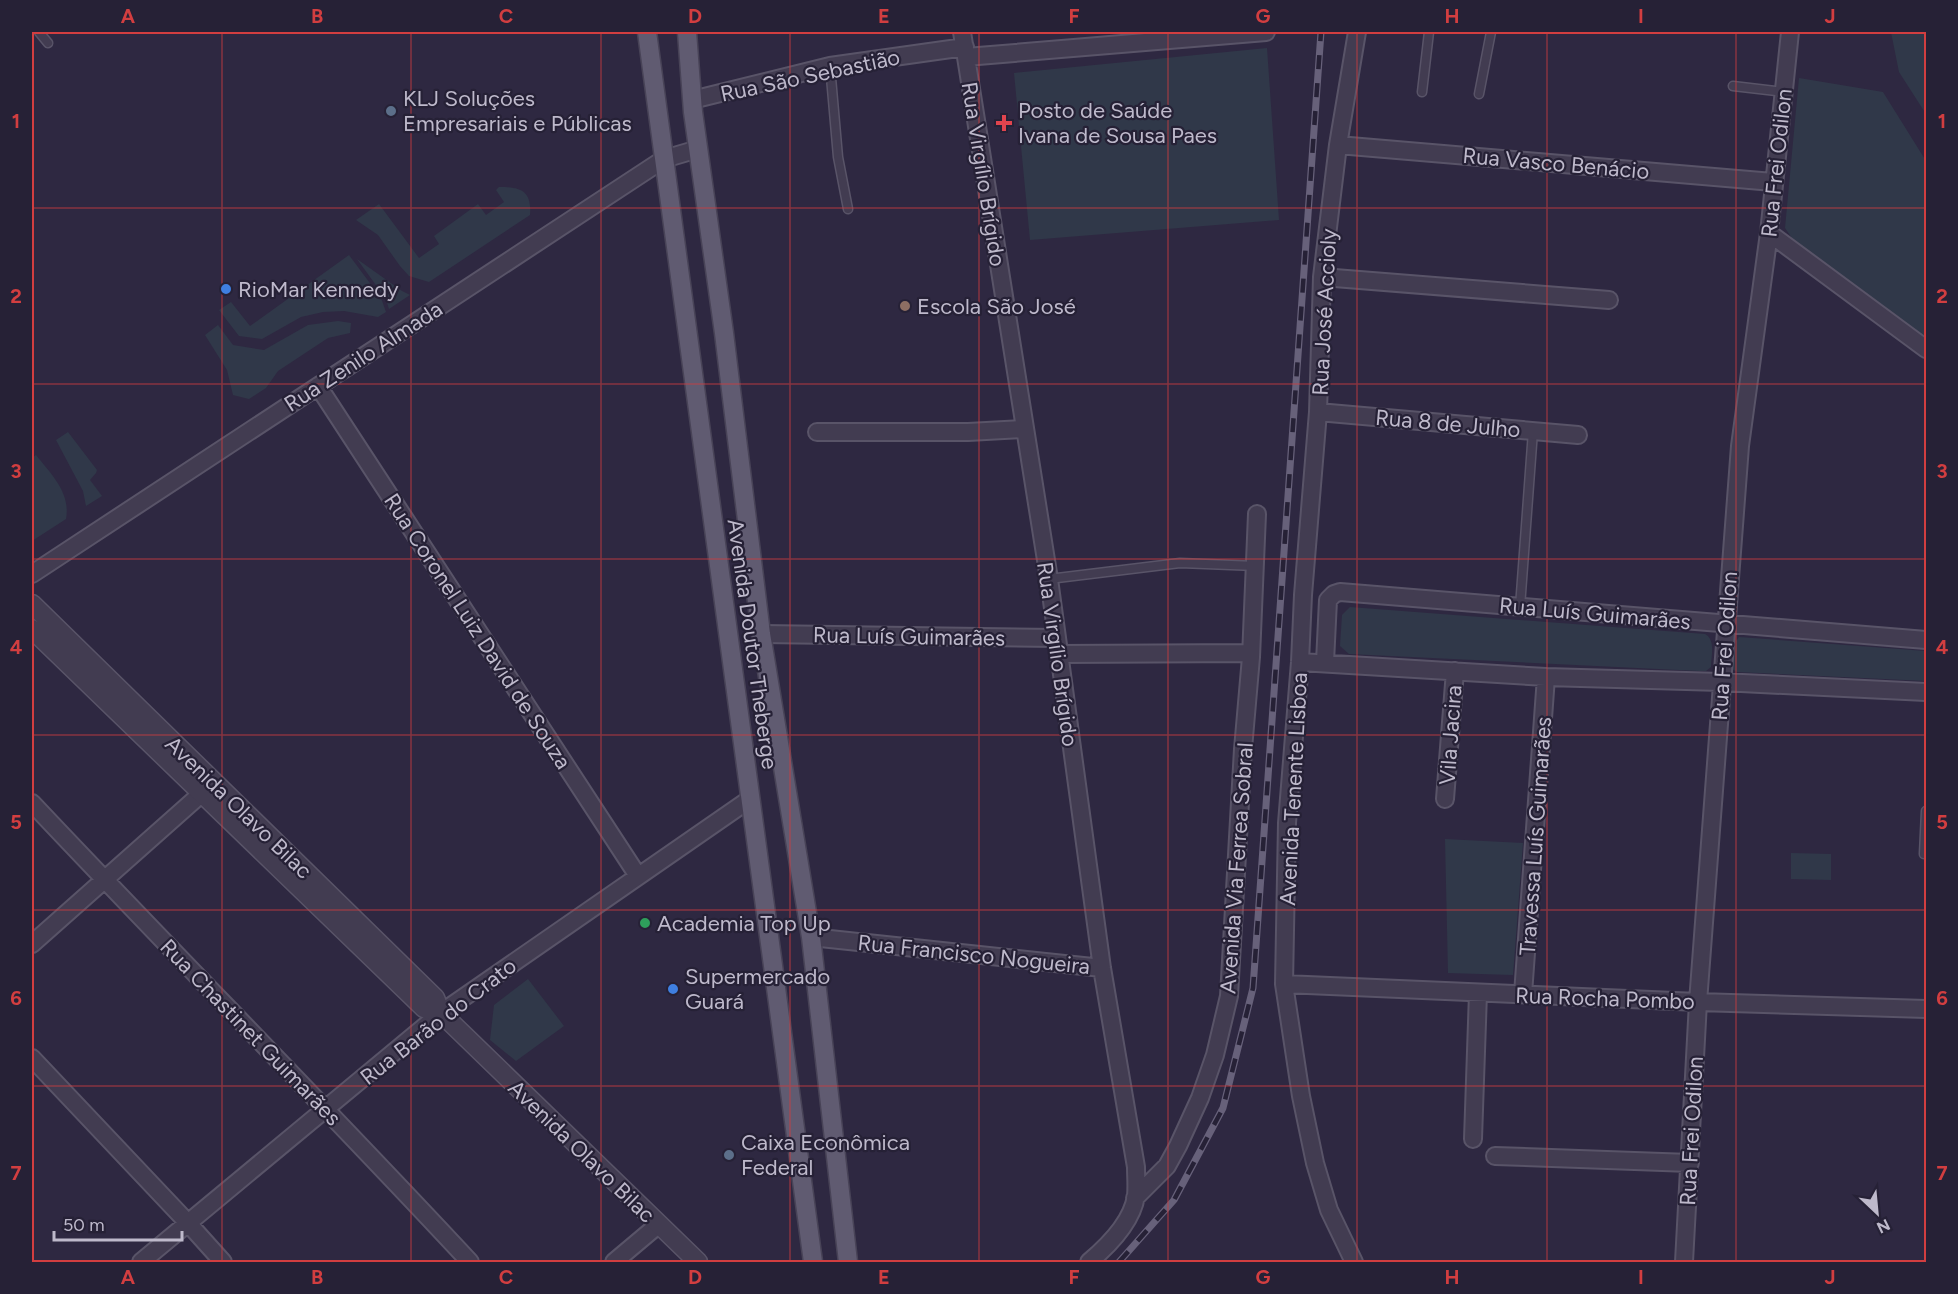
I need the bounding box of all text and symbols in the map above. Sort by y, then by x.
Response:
text: A [121,4,136,28]
text: B [311,4,323,28]
text: C [499,4,513,28]
text: D [688,4,702,28]
text: E [878,4,890,28]
text: F [1068,4,1080,28]
text: G [1256,4,1271,28]
text: H [1445,4,1460,28]
text: I [1638,4,1644,28]
text: J [1824,4,1836,28]
street label: Rua São Sebastião [718,43,902,108]
street label: Rua Virgílio Brígido [956,80,1011,268]
place label: KLJ Soluções Empresariais e Públicas [403,85,632,137]
street label: Rua Frei Odilon [1755,87,1798,239]
place label: Posto de Saúde Ivana de Sousa Paes [1018,97,1217,149]
marker: KLJ Soluções Empresariais e Públicas [384,104,398,118]
text: 1 [12,109,20,133]
text: 1 [1938,109,1946,133]
marker: Posto de Saúde Ivana de Sousa Paes [995,114,1013,132]
street label: Rua Vasco Benácio [1461,142,1650,185]
street label: Rua José Accioly [1307,227,1342,396]
place label: RioMar Kennedy [238,276,399,303]
marker: RioMar Kennedy [219,282,233,296]
text: 2 [10,284,22,308]
text: 2 [1936,284,1948,308]
place label: Escola São José [917,293,1076,320]
street label: Rua Zenilo Almada [279,295,447,418]
marker: Escola São José [898,299,912,313]
street label: Rua 8 de Julho [1374,404,1522,443]
text: 3 [10,459,22,483]
text: 3 [1936,459,1948,483]
street label: Rua Coronel Luiz David de Souza [378,488,577,774]
street label: Avenida Doutor Theberge [722,517,783,771]
street label: Rua Virgílio Brígido [1031,560,1084,748]
street label: Rua Frei Odilon [1706,571,1743,721]
street label: Rua Luís Guimarães [1498,592,1692,635]
street label: Rua Luís Guimarães [813,621,1005,652]
text: 4 [10,635,23,659]
text: 4 [1936,635,1949,659]
street label: Avenida Tenente Lisboa [1274,672,1313,906]
street label: Vila Jacira [1434,684,1467,786]
street label: Travessa Luís Guimarães [1514,716,1557,956]
street label: Avenida Olavo Bilac [160,730,318,884]
street label: Avenida Via Ferrea Sobral [1214,742,1259,995]
text: 5 [10,810,22,834]
text: 5 [1936,810,1948,834]
place label: Academia Top Up [657,910,831,937]
marker: Academia Top Up [638,916,652,930]
street label: Rua Francisco Nogueira [856,929,1091,980]
street label: Rua Chastinet Guimarães [155,934,347,1131]
street label: Rua Barão do Crato [355,952,522,1091]
place label: Supermercado Guará [685,963,830,1015]
marker: Supermercado Guará [666,982,680,996]
street label: Rua Rocha Pombo [1515,982,1695,1015]
text: 6 [10,986,22,1010]
text: 6 [1936,986,1948,1010]
street label: Rua Frei Odilon [1674,1056,1709,1206]
street label: Avenida Olavo Bilac [503,1074,661,1228]
place label: Caixa Econômica Federal [741,1129,910,1181]
marker: Caixa Econômica Federal [722,1148,736,1162]
text: 7 [10,1161,22,1185]
text: 7 [1936,1161,1948,1185]
north arrow [1847,1183,1907,1243]
scale bar [54,1204,182,1242]
text: 50 m [63,1214,105,1236]
text: N [1874,1215,1893,1237]
text: A [121,1265,136,1289]
text: B [311,1265,323,1289]
text: C [499,1265,513,1289]
text: D [688,1265,702,1289]
text: E [878,1265,890,1289]
text: F [1068,1265,1080,1289]
text: G [1256,1265,1271,1289]
text: H [1445,1265,1460,1289]
text: I [1638,1265,1644,1289]
text: J [1824,1265,1836,1289]

